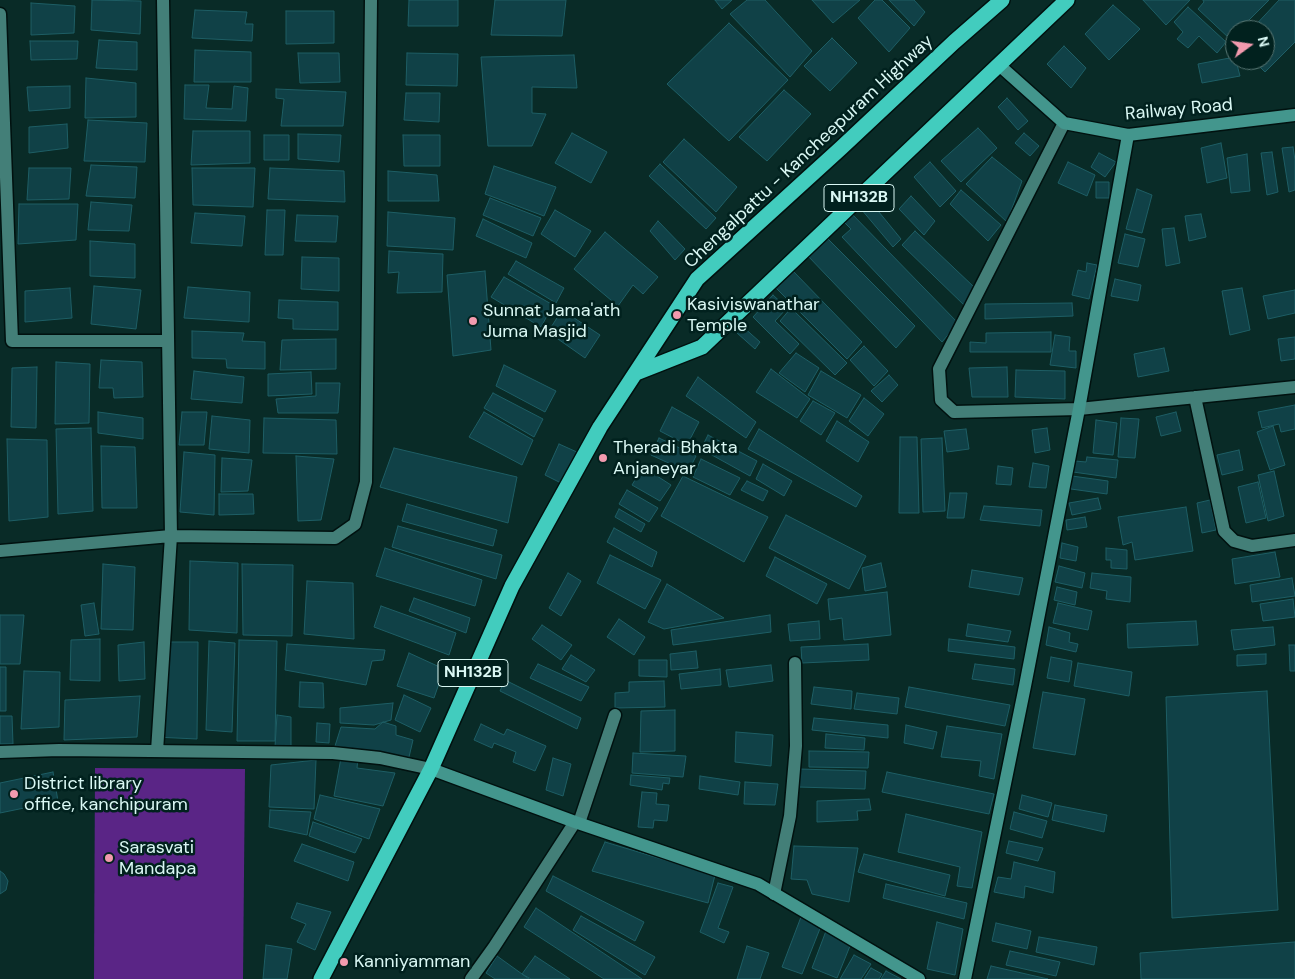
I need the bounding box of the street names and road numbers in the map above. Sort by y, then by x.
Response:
street label: Chengalpattu - Kancheepuram Highway [680,31,938,273]
street label: Railway Road [1124,95,1234,125]
road number: NH132B [824,184,894,212]
road number: NH132B [438,660,508,686]

